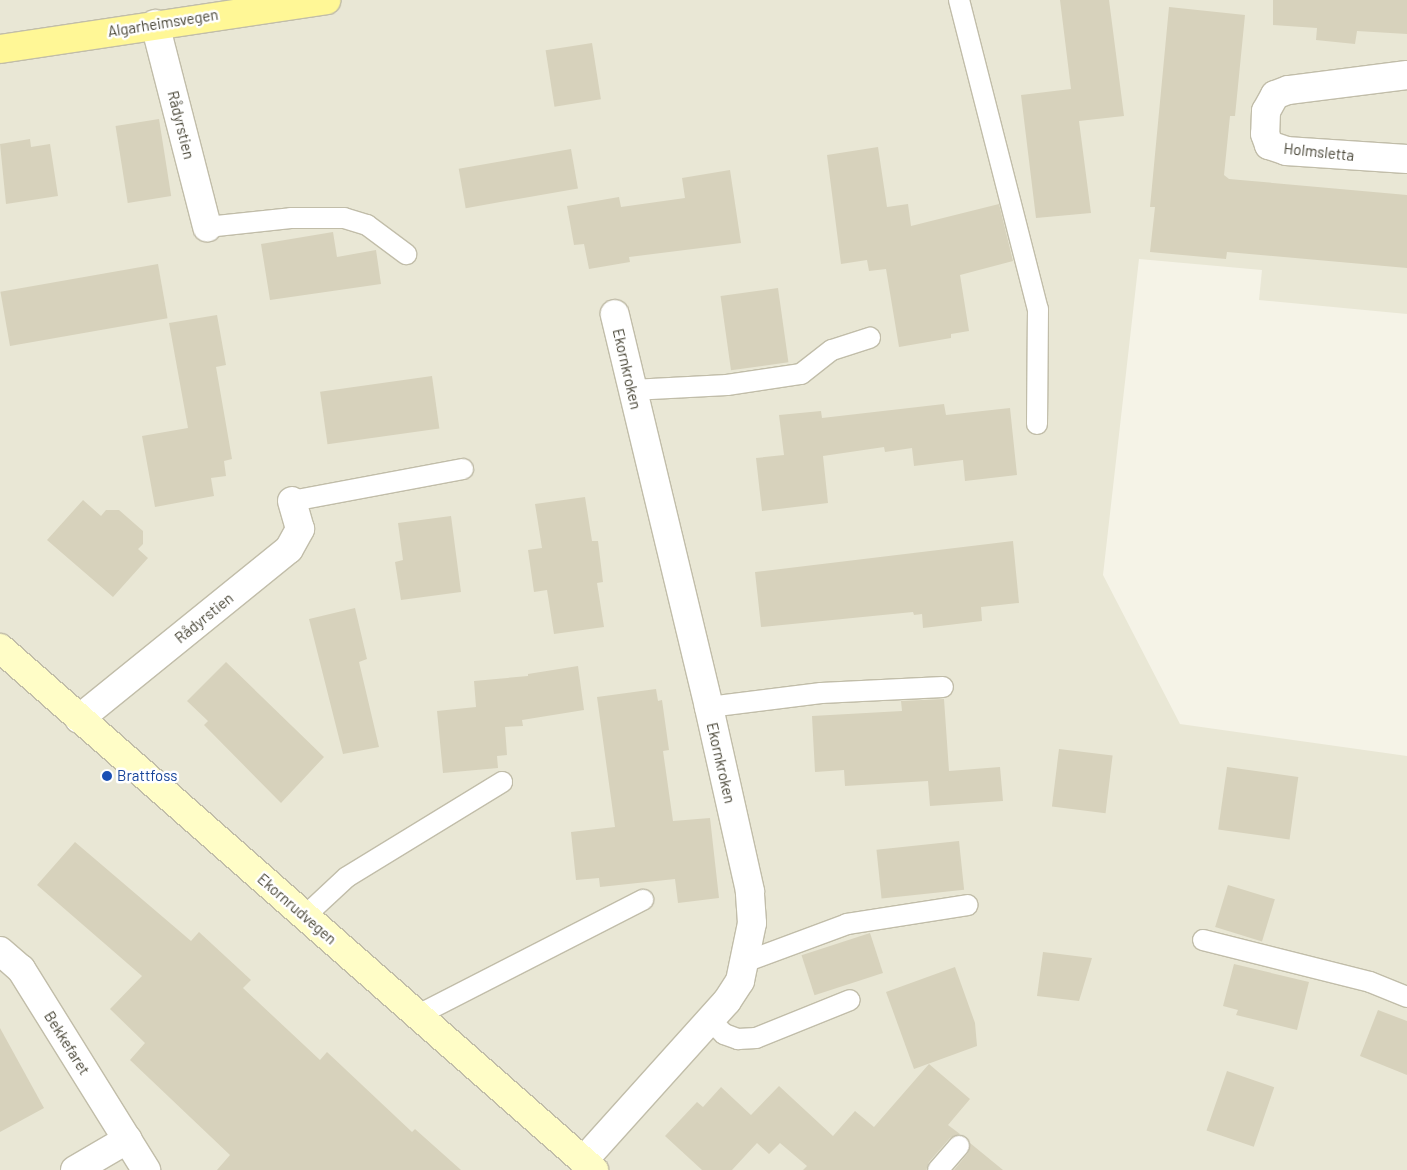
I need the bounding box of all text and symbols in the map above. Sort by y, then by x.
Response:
street label: Algarheimsvegen [106,5,220,41]
street label: Rådyrstien [164,89,198,161]
street label: Holmsletta [1283,139,1355,165]
street label: Ekornkroken [609,327,645,411]
street label: Rådyrstien [171,589,237,647]
street label: Ekornkroken [703,721,739,805]
place label: Brattfoss [117,767,177,785]
marker: Brattfoss [101,770,113,782]
street label: Ekornrudvegen [254,870,340,948]
street label: Bekkefaret [40,1008,94,1078]

